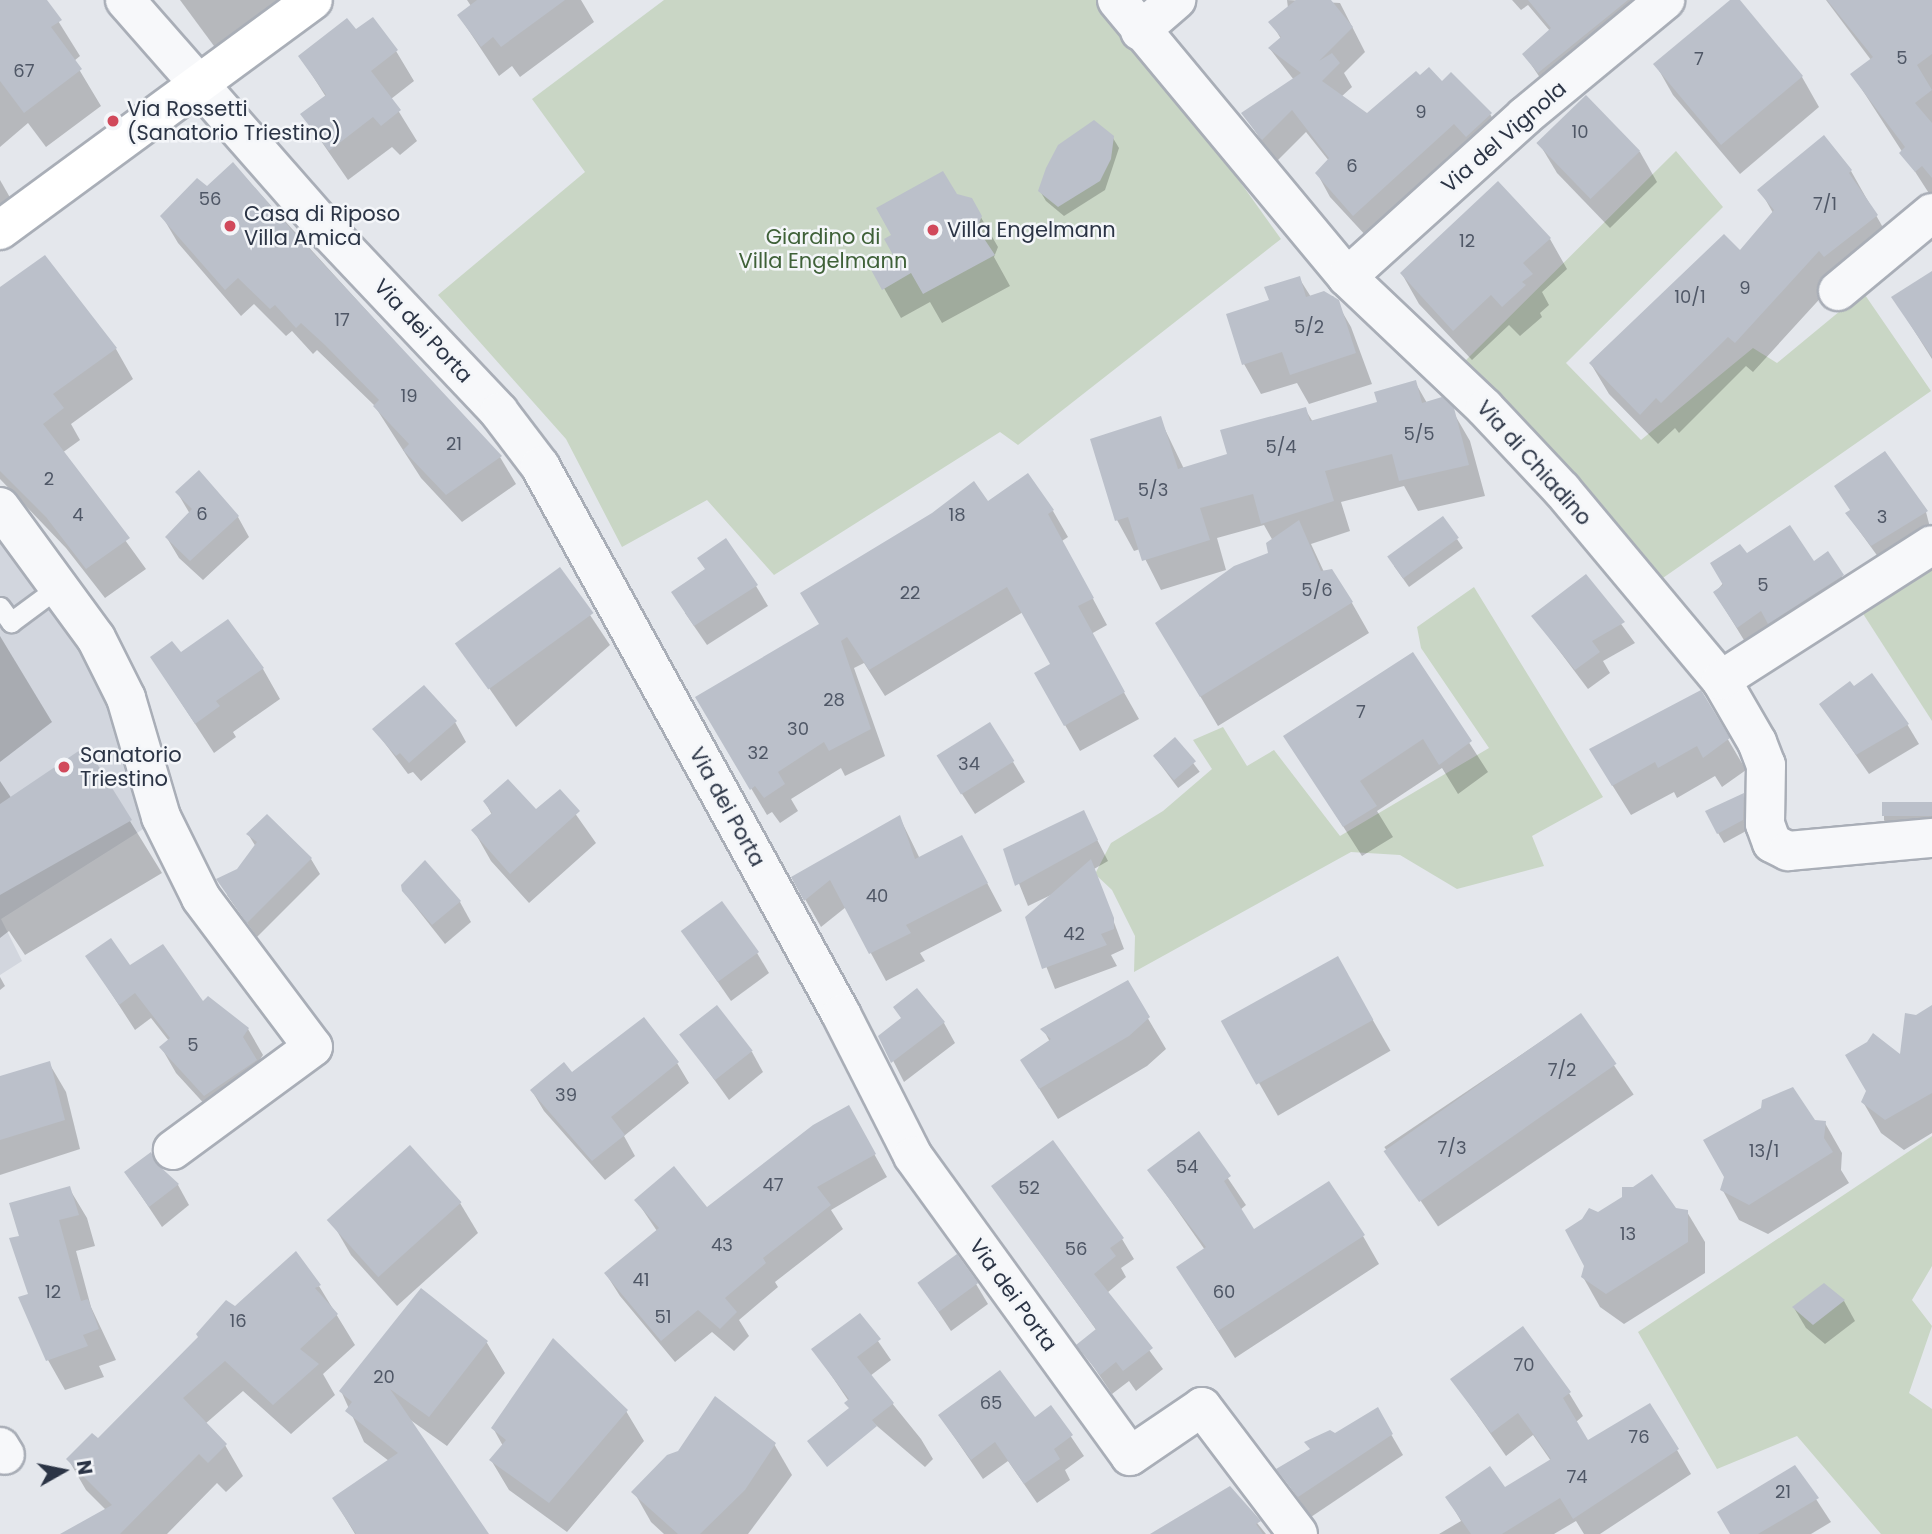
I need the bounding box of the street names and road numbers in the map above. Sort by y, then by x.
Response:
street label: Via del Vignola [1437,76,1571,198]
street label: Via dei Porta [369,274,477,388]
street label: Via di Chiadino [1471,395,1597,531]
street label: Via dei Porta [684,743,770,871]
street label: Via dei Porta [964,1234,1062,1356]

